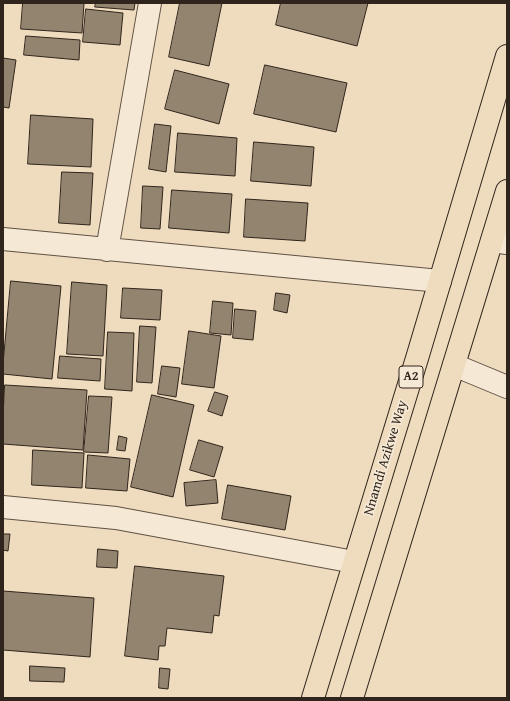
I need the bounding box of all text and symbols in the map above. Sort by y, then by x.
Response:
road number: A2 [399,366,423,388]
street label: Nnamdi Azikwe Way [361,398,411,518]

